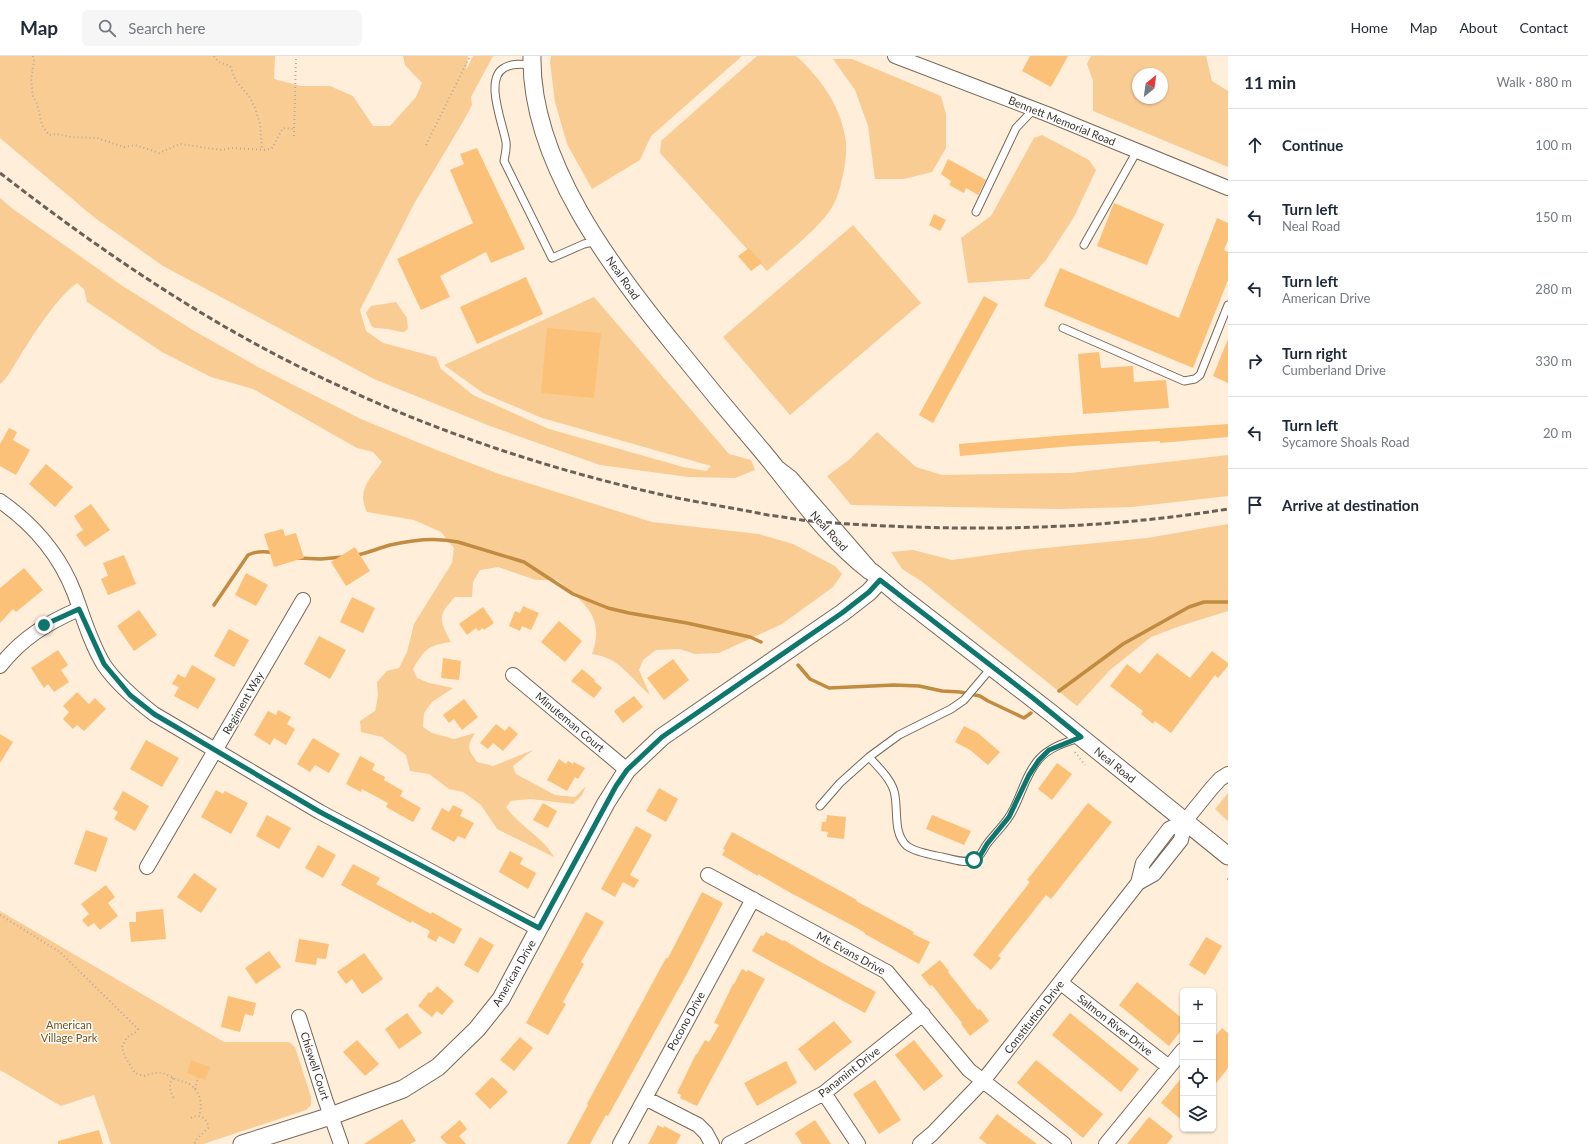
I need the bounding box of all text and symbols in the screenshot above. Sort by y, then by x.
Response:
search box [82,10,362,46]
text: Map [20,16,58,39]
icon: search [96,17,118,39]
text: Search here [128,19,206,37]
text: Home [1350,19,1388,36]
text: Map [1410,19,1437,36]
text: About [1459,19,1497,36]
text: Contact [1519,19,1568,36]
north arrow [1132,68,1168,104]
text: 11 min [1244,72,1296,93]
text: Walk · 880 m [1496,74,1572,90]
street label: Bennett Memorial Road [1007,93,1118,148]
icon: ahead [1244,134,1266,156]
text: Continue [1282,136,1343,154]
text: 100 m [1535,137,1572,153]
text: Turn left [1282,200,1338,218]
icon: left [1244,206,1266,228]
text: 150 m [1535,209,1572,225]
text: Neal Road [1282,218,1340,234]
street label: Neal Road [604,254,643,302]
text: Turn left [1282,272,1338,290]
icon: left [1244,278,1266,300]
text: 280 m [1535,281,1572,297]
text: American Drive [1282,290,1370,306]
text: Turn right [1282,344,1347,362]
icon: right [1244,350,1266,372]
text: 330 m [1535,353,1572,369]
text: Cumberland Drive [1282,362,1386,378]
text: Turn left [1282,416,1338,434]
icon: left [1244,422,1266,444]
text: 20 m [1543,425,1572,441]
text: Sycamore Shoals Road [1282,434,1410,450]
icon: arrive [1244,494,1266,516]
text: Arrive at destination [1282,496,1419,514]
street label: Neal Road [808,508,851,553]
route end [35,616,53,634]
street label: Regiment Way [219,669,266,736]
street label: Minuteman Court [533,689,607,754]
street label: Neal Road [1092,744,1139,785]
route start [965,851,983,869]
street label: Mt. Evans Drive [815,928,888,977]
street label: American Drive [489,937,538,1008]
street label: Constitution Drive [1001,977,1066,1056]
map controls [1180,988,1216,1132]
button: + [1180,988,1216,1024]
street label: Pocono Drive [664,989,707,1052]
street label: Salmon River Drive [1075,991,1156,1058]
park label: American Village Park [41,1018,98,1044]
button: − [1180,1024,1216,1060]
street label: Chiswell Court [298,1030,333,1102]
street label: Panamint Drive [815,1044,882,1100]
button: locate [1180,1060,1216,1096]
button: layers [1180,1096,1216,1132]

